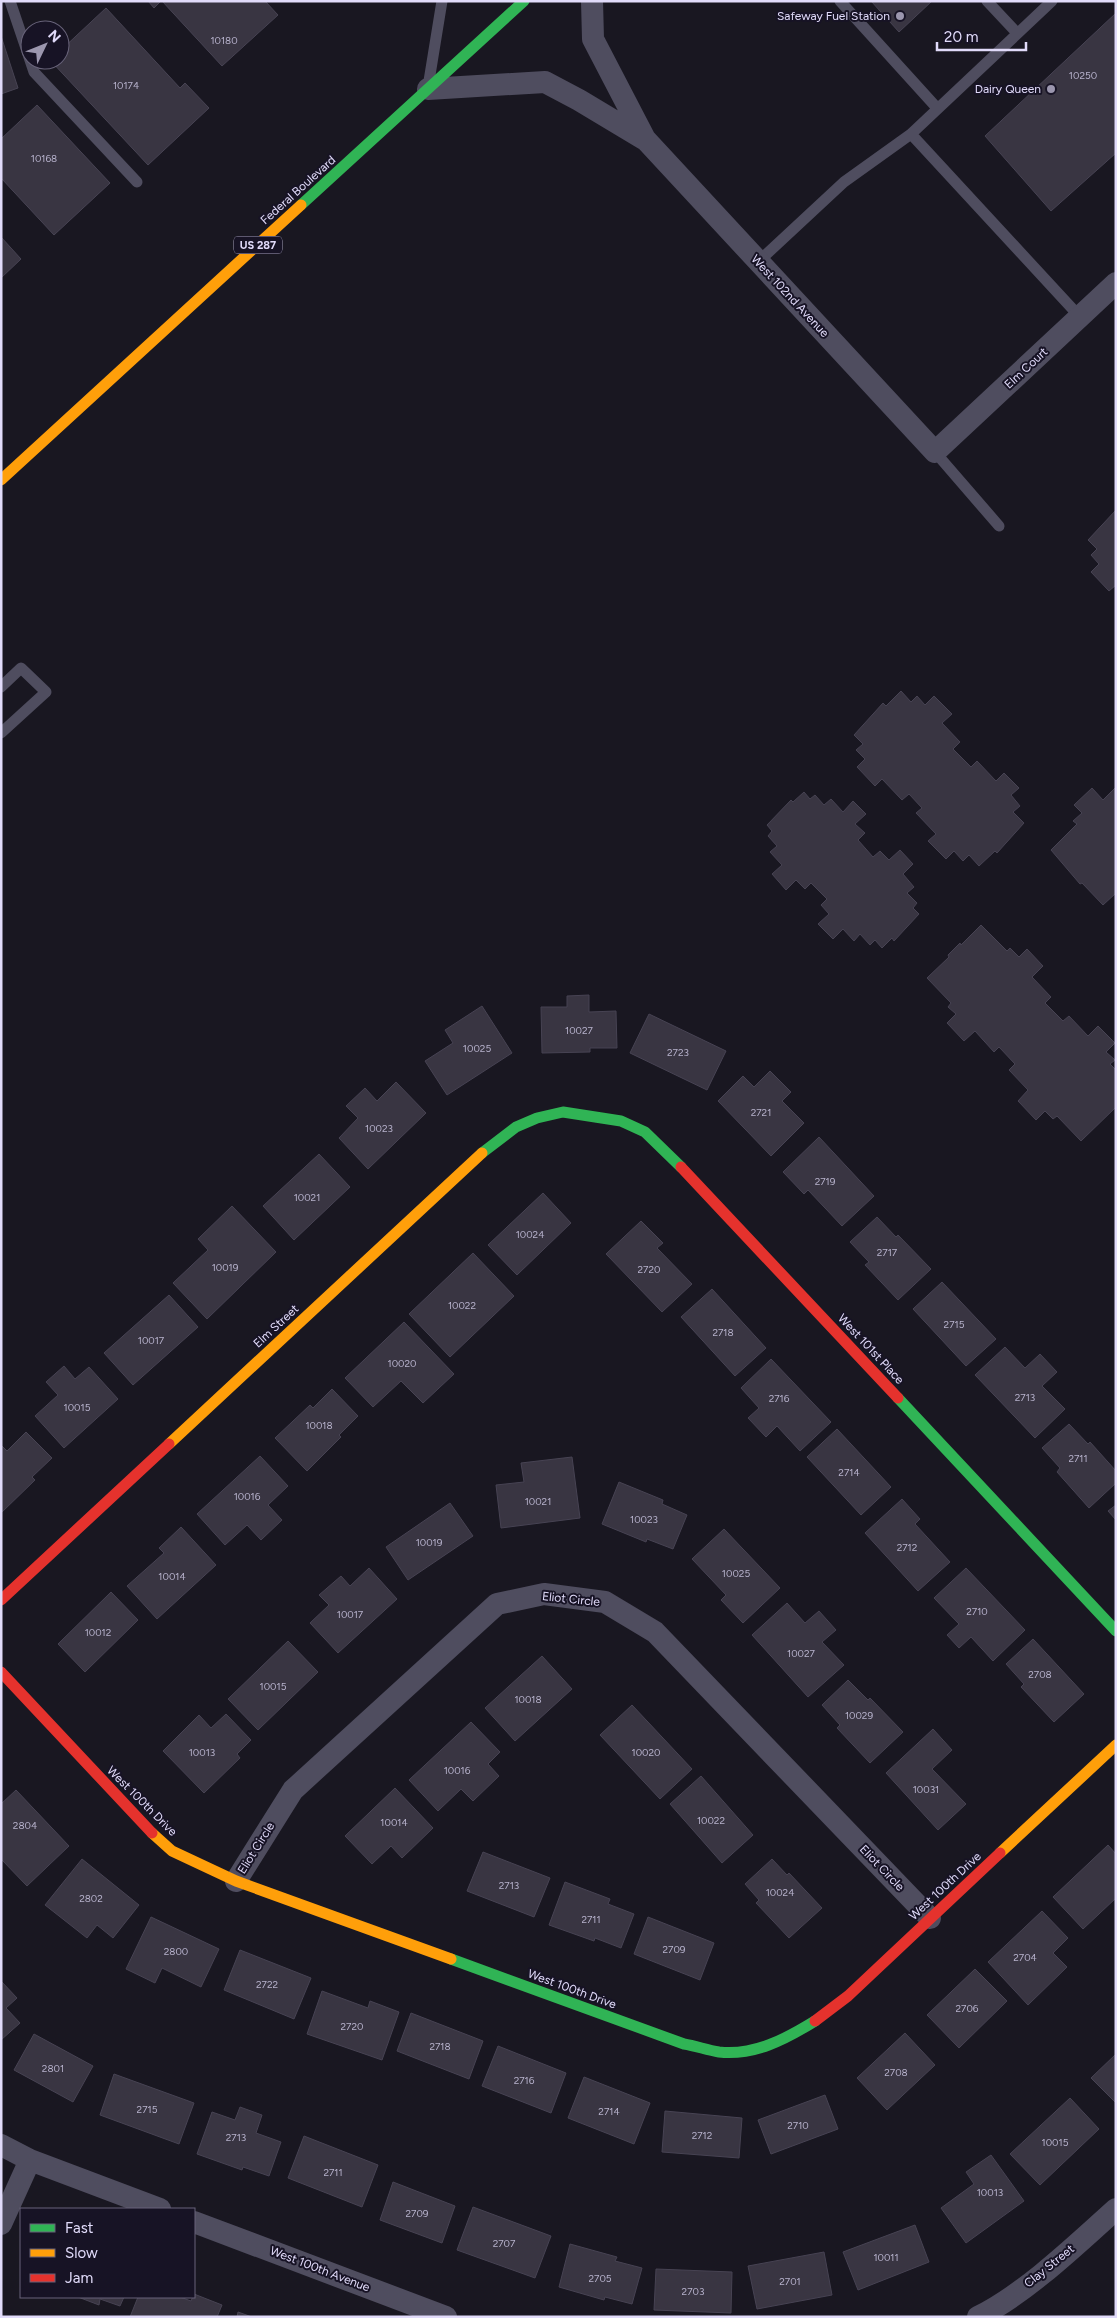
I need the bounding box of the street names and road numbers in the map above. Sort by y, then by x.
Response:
street label: Federal Boulevard [258,153,338,227]
road number: US 287 [234,236,282,254]
street label: West 102nd Avenue [748,252,832,340]
street label: Elm Court [1002,344,1051,391]
street label: Elm Street [251,1301,302,1350]
street label: West 101st Place [835,1311,907,1387]
street label: Eliot Circle [541,1589,601,1609]
street label: West 100th Drive [104,1763,180,1839]
street label: Eliot Circle [235,1819,278,1876]
street label: Eliot Circle [857,1842,908,1894]
street label: West 100th Drive [906,1849,984,1923]
street label: West 100th Drive [526,1967,618,2012]
street label: Clay Street [1021,2241,1077,2290]
street label: West 100th Avenue [268,2244,372,2295]

